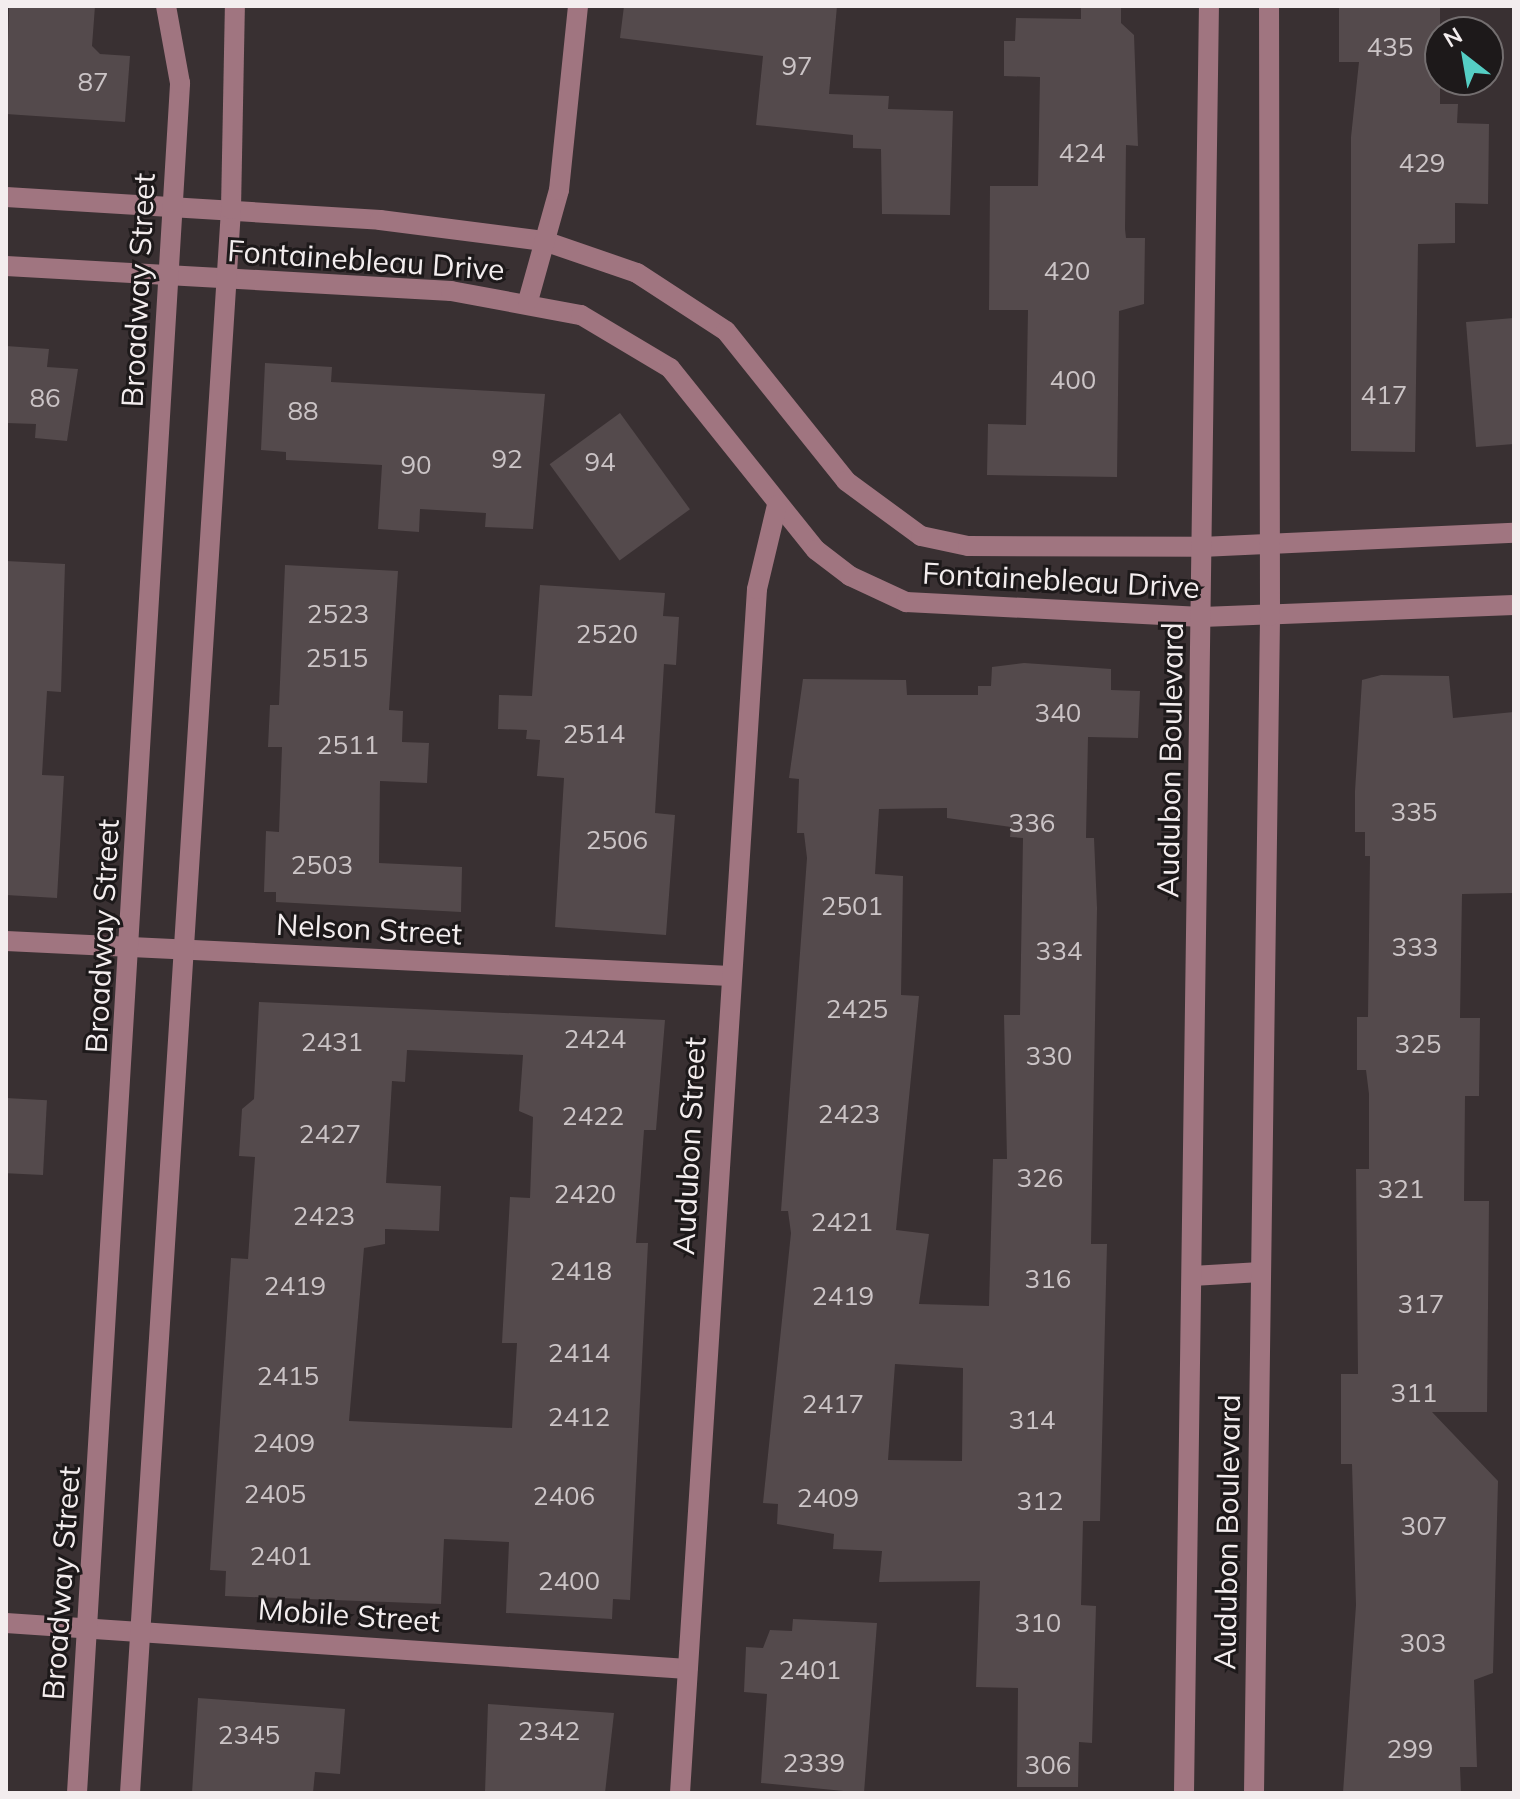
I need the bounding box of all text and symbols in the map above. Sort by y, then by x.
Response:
north arrow [1424,16,1504,96]
text: N [1438,21,1467,53]
house number: 435 [1367,31,1413,63]
house number: 97 [781,50,813,82]
house number: 87 [77,66,109,98]
house number: 424 [1059,137,1105,169]
house number: 429 [1399,147,1445,179]
street label: Broadway Street [114,172,162,408]
street label: Fontainebleau Drive [226,232,506,288]
house number: 420 [1044,255,1090,287]
house number: 400 [1050,364,1096,396]
house number: 417 [1361,379,1407,411]
house number: 86 [29,382,61,414]
house number: 88 [287,395,319,427]
house number: 92 [491,443,523,475]
house number: 94 [584,446,616,478]
house number: 90 [400,449,432,481]
street label: Fontainebleau Drive [921,555,1201,605]
house number: 2523 [307,598,369,630]
house number: 2520 [576,618,638,650]
street label: Audubon Boulevard [1150,622,1190,898]
house number: 2515 [306,642,368,674]
house number: 340 [1035,697,1081,729]
house number: 2514 [563,718,625,750]
house number: 2511 [317,729,379,761]
house number: 335 [1391,796,1437,828]
house number: 336 [1009,807,1055,839]
street label: Broadway Street [78,818,126,1054]
house number: 2506 [586,824,648,856]
house number: 2503 [291,849,353,881]
house number: 2501 [821,890,883,922]
street label: Nelson Street [275,906,463,952]
house number: 333 [1392,931,1438,963]
house number: 334 [1036,935,1082,967]
house number: 2425 [826,993,888,1025]
house number: 2424 [564,1023,626,1055]
house number: 2431 [301,1026,363,1058]
house number: 325 [1395,1028,1441,1060]
street label: Audubon Street [665,1036,713,1256]
house number: 330 [1026,1040,1072,1072]
house number: 2423 [818,1098,880,1130]
house number: 2422 [562,1100,624,1132]
house number: 2427 [299,1118,361,1150]
house number: 326 [1017,1162,1063,1194]
house number: 321 [1378,1173,1424,1205]
house number: 2420 [554,1178,616,1210]
house number: 2423 [293,1200,355,1232]
house number: 2421 [811,1206,873,1238]
house number: 2418 [550,1255,612,1287]
house number: 316 [1025,1263,1071,1295]
house number: 2419 [264,1270,326,1302]
house number: 2419 [812,1280,874,1312]
house number: 317 [1398,1288,1444,1320]
house number: 2414 [548,1337,610,1369]
house number: 2415 [257,1360,319,1392]
house number: 311 [1391,1377,1437,1409]
house number: 2417 [802,1388,864,1420]
street label: Audubon Boulevard [1207,1394,1247,1670]
house number: 2412 [548,1401,610,1433]
house number: 314 [1009,1404,1055,1436]
house number: 2409 [253,1427,315,1459]
street label: Broadway Street [35,1465,87,1701]
house number: 2405 [244,1478,306,1510]
house number: 2406 [533,1480,595,1512]
house number: 2409 [797,1482,859,1514]
house number: 312 [1017,1485,1063,1517]
house number: 307 [1401,1510,1447,1542]
house number: 2401 [250,1540,312,1572]
house number: 2400 [538,1565,600,1597]
street label: Mobile Street [257,1591,441,1639]
house number: 310 [1015,1607,1061,1639]
house number: 303 [1400,1627,1446,1659]
house number: 2401 [779,1654,841,1686]
house number: 2342 [518,1715,580,1747]
house number: 2345 [218,1719,280,1751]
house number: 299 [1387,1733,1433,1765]
house number: 2339 [783,1747,845,1779]
house number: 306 [1025,1749,1071,1781]

